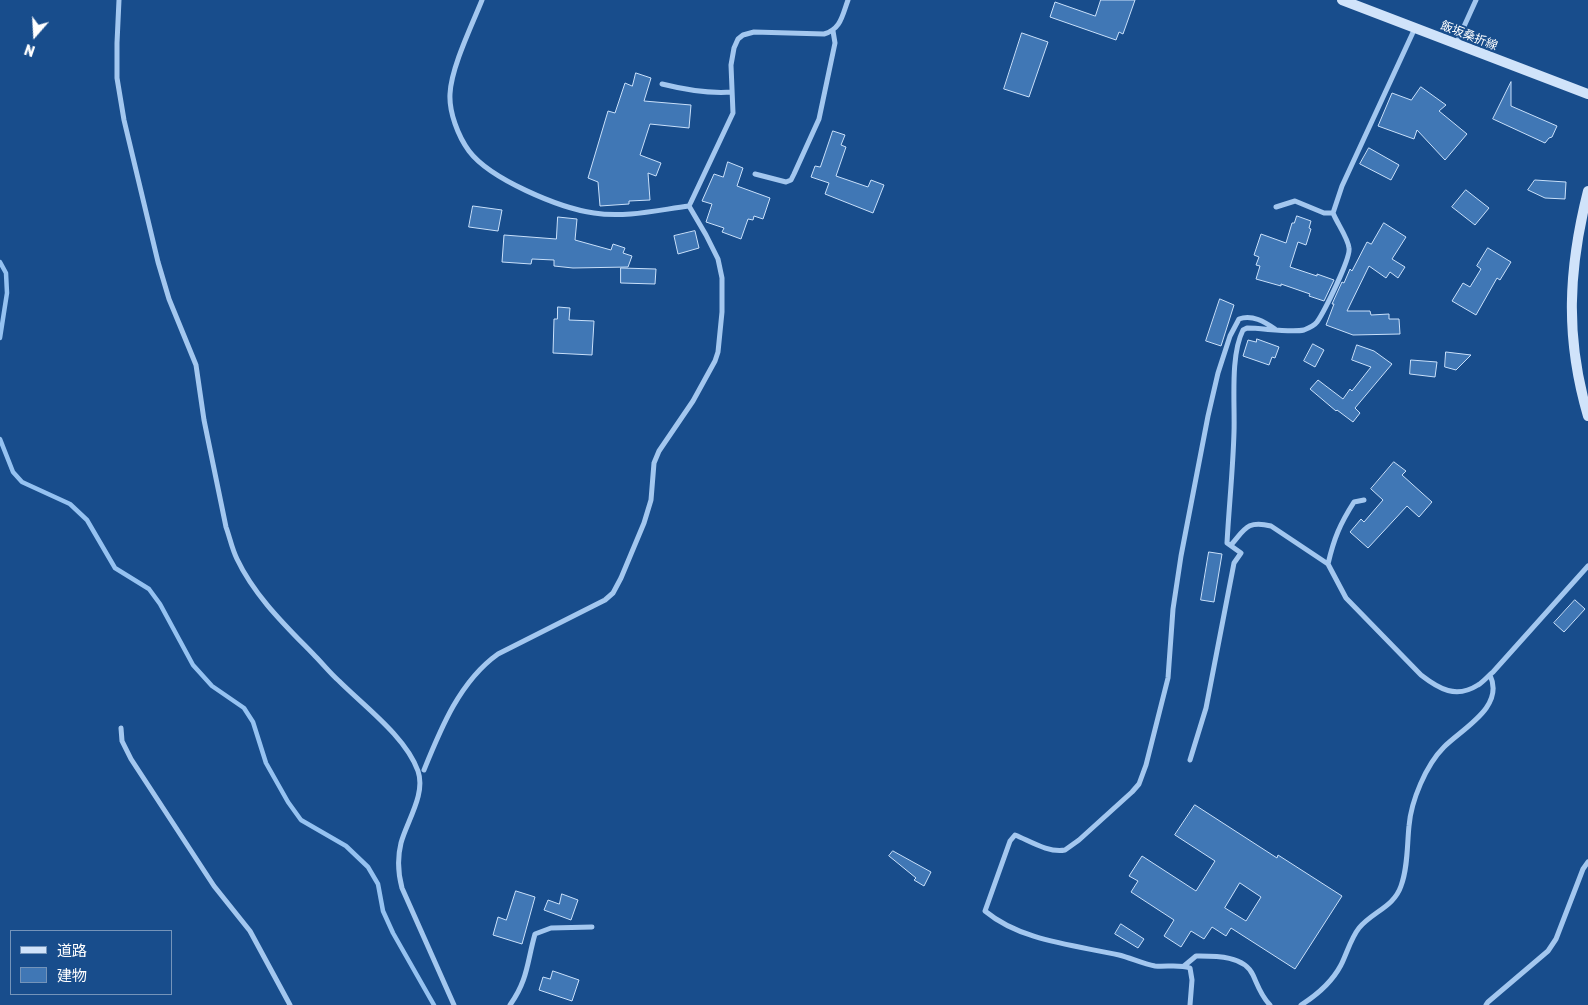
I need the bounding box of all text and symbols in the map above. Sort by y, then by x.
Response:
north arrow [10,10,60,60]
street label: 飯坂桑折線 [1438,19,1500,53]
text: N [22,40,37,59]
legend [10,930,172,995]
text: 道路 [57,942,87,960]
text: 建物 [57,967,87,985]

